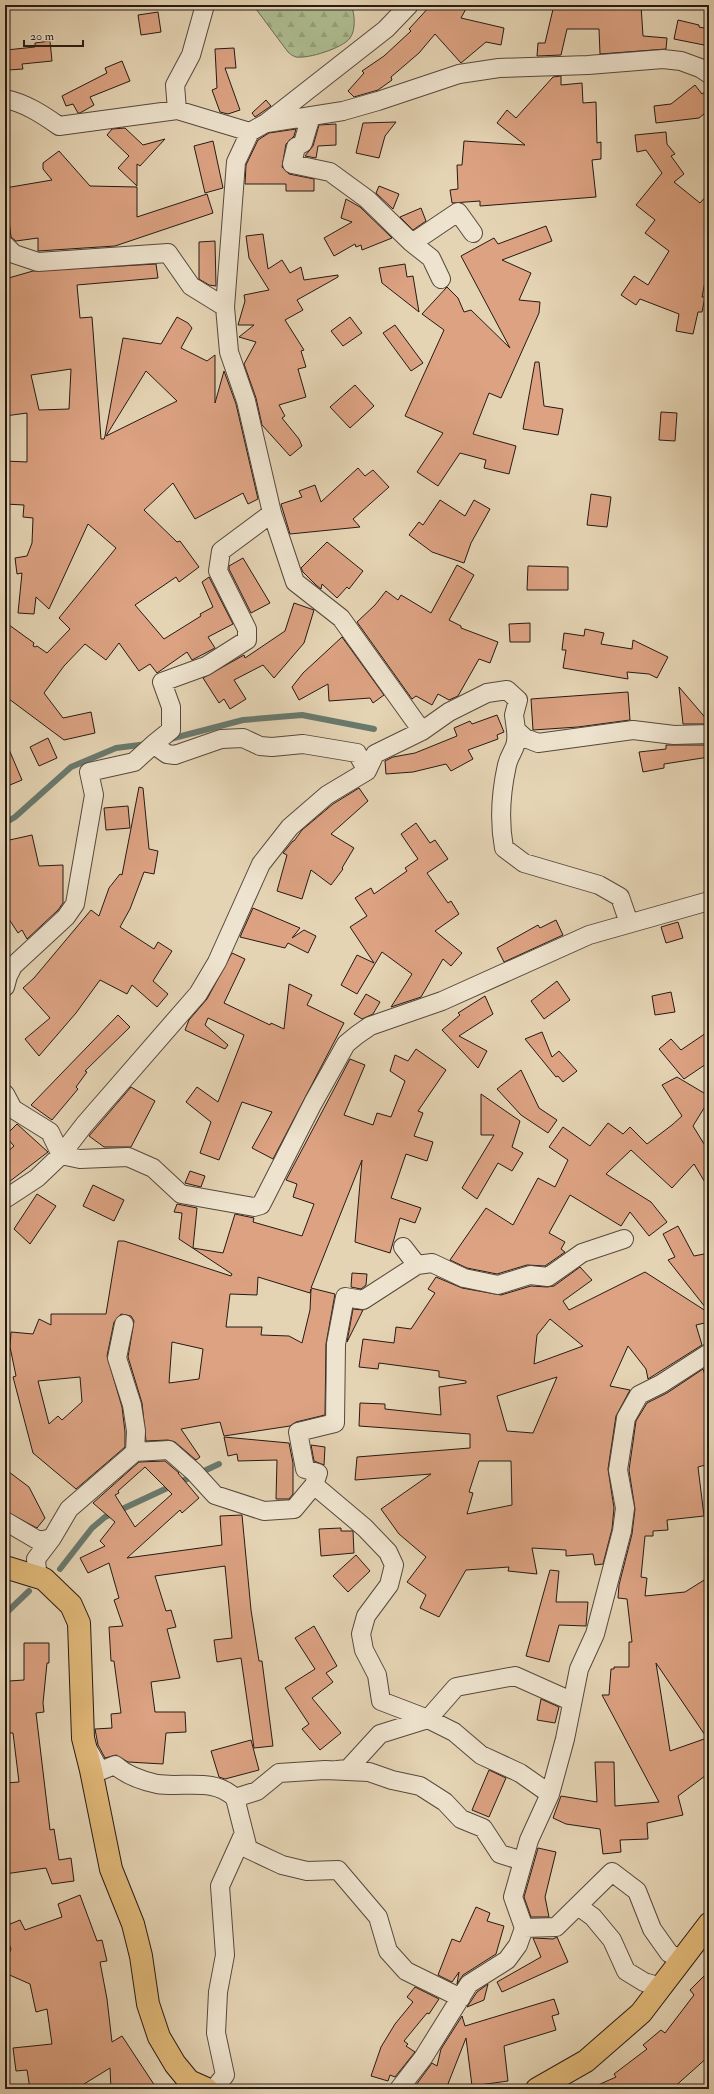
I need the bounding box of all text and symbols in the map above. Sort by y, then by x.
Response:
scale bar [24,22,83,48]
text: 20 m [30,29,55,44]

